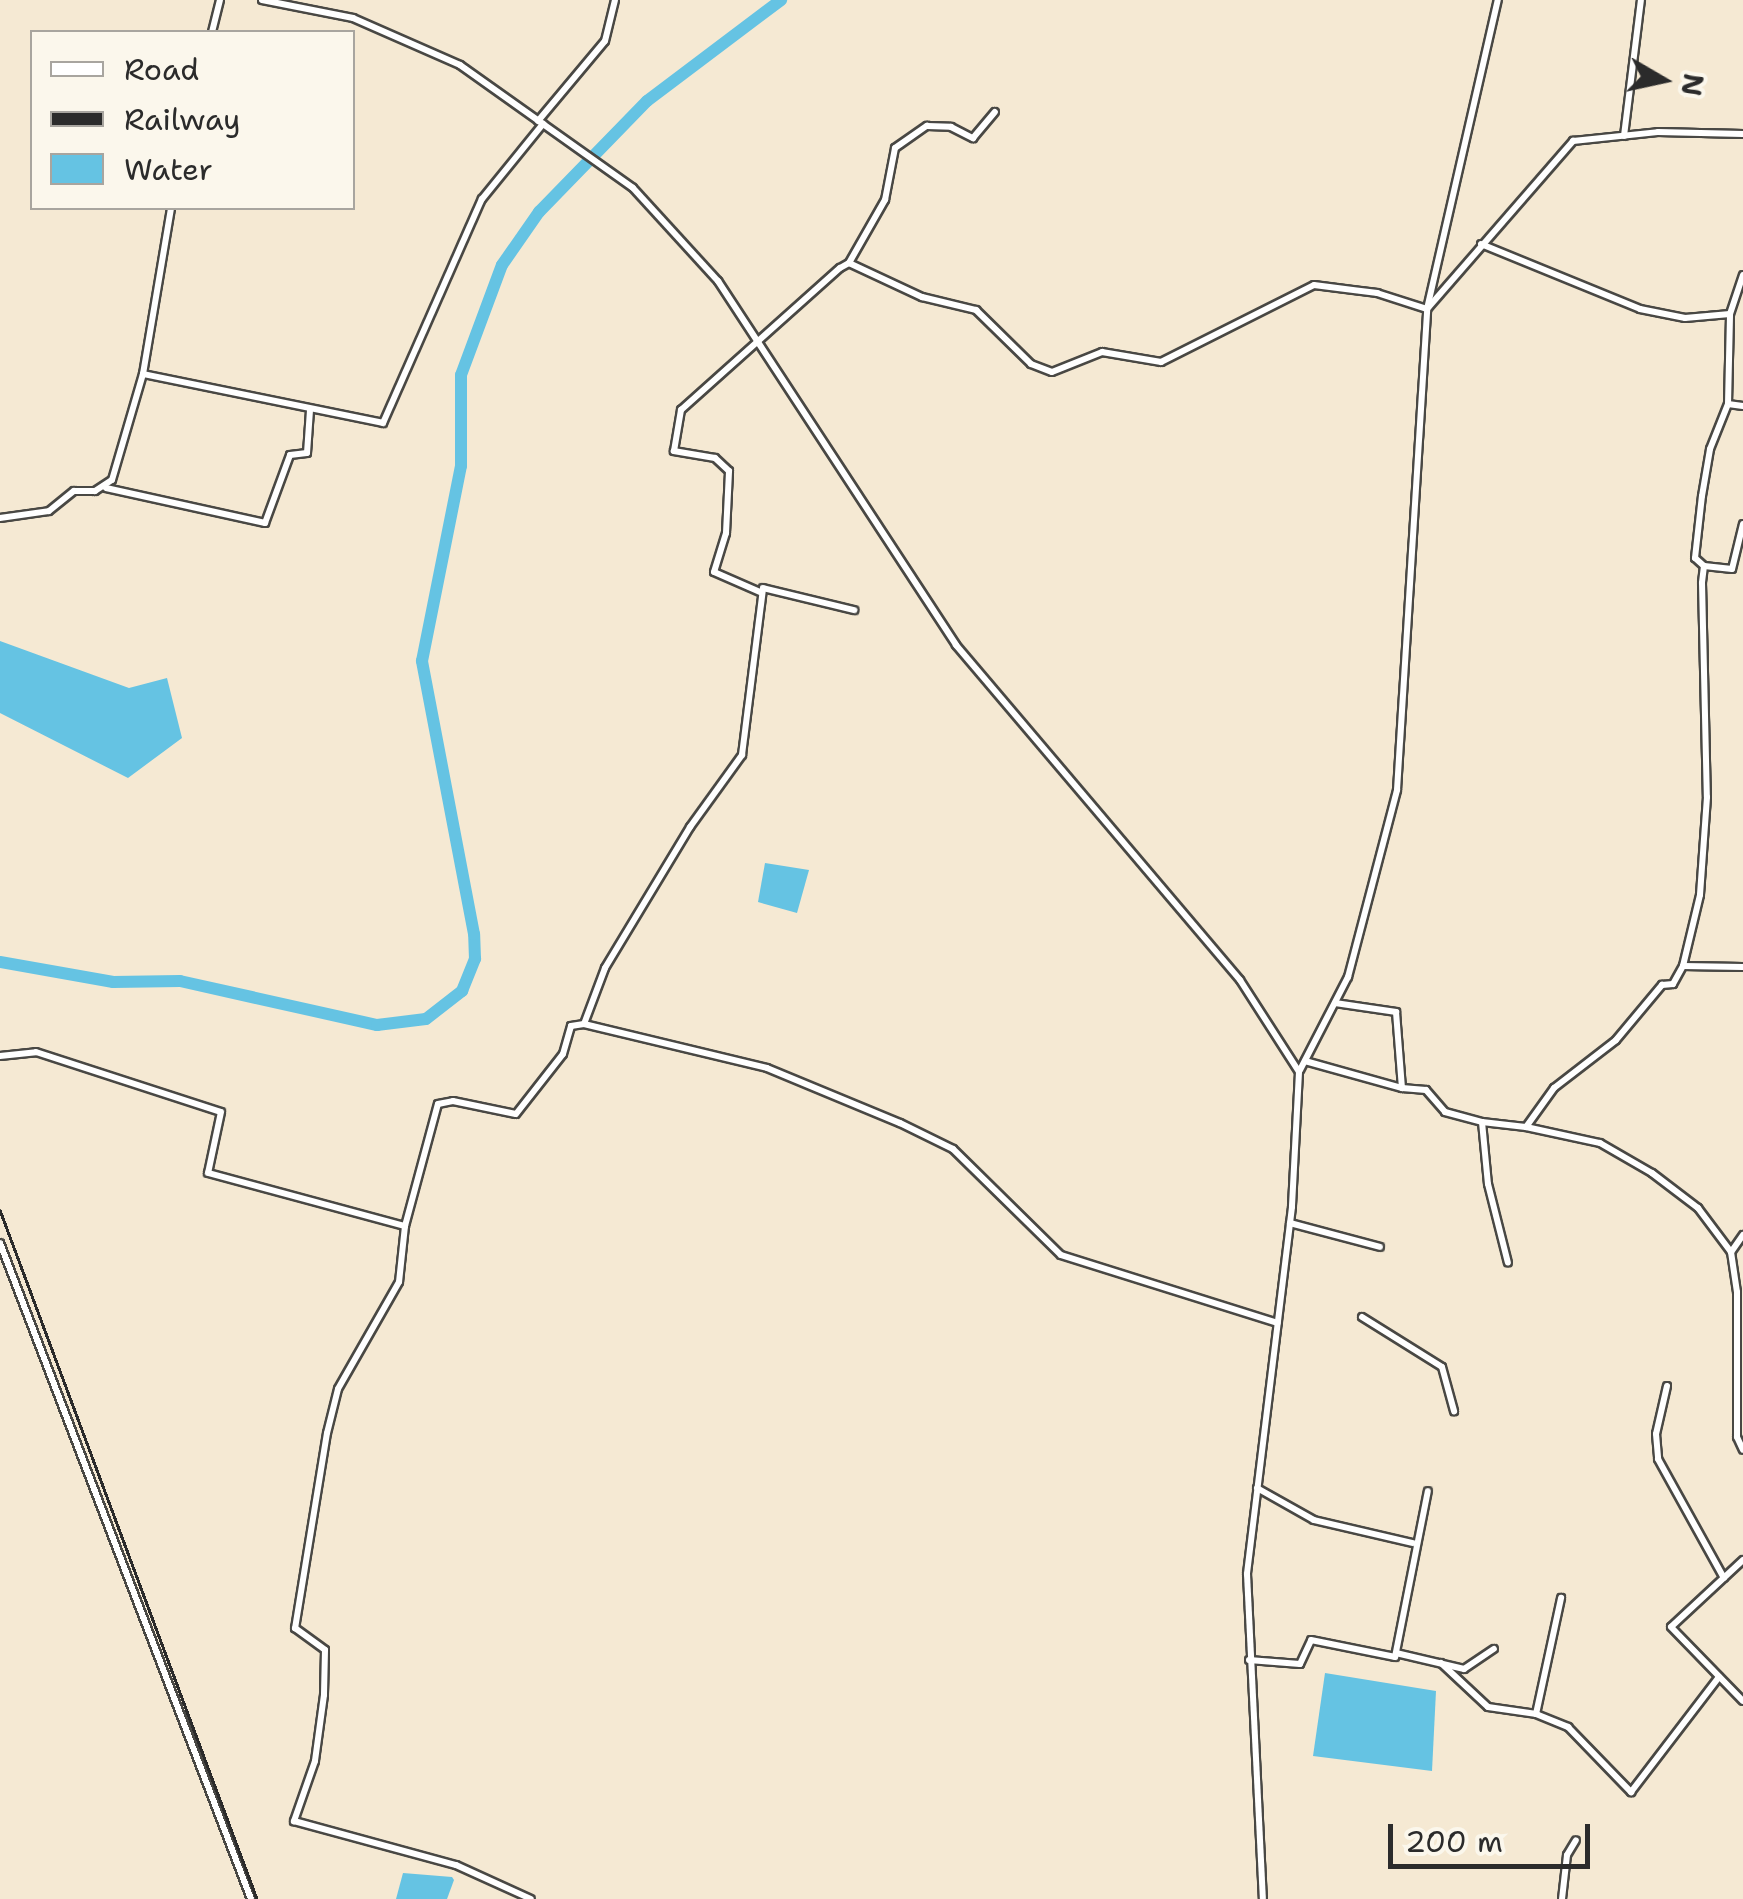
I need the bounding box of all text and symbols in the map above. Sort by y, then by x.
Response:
legend [30,30,355,210]
north arrow [1613,30,1713,130]
text: Road [124,49,199,90]
text: N [1672,71,1713,99]
text: Railway [124,99,240,140]
text: Water [124,149,213,190]
scale bar [1393,1804,1596,1866]
text: 200 m [1405,1821,1503,1862]

